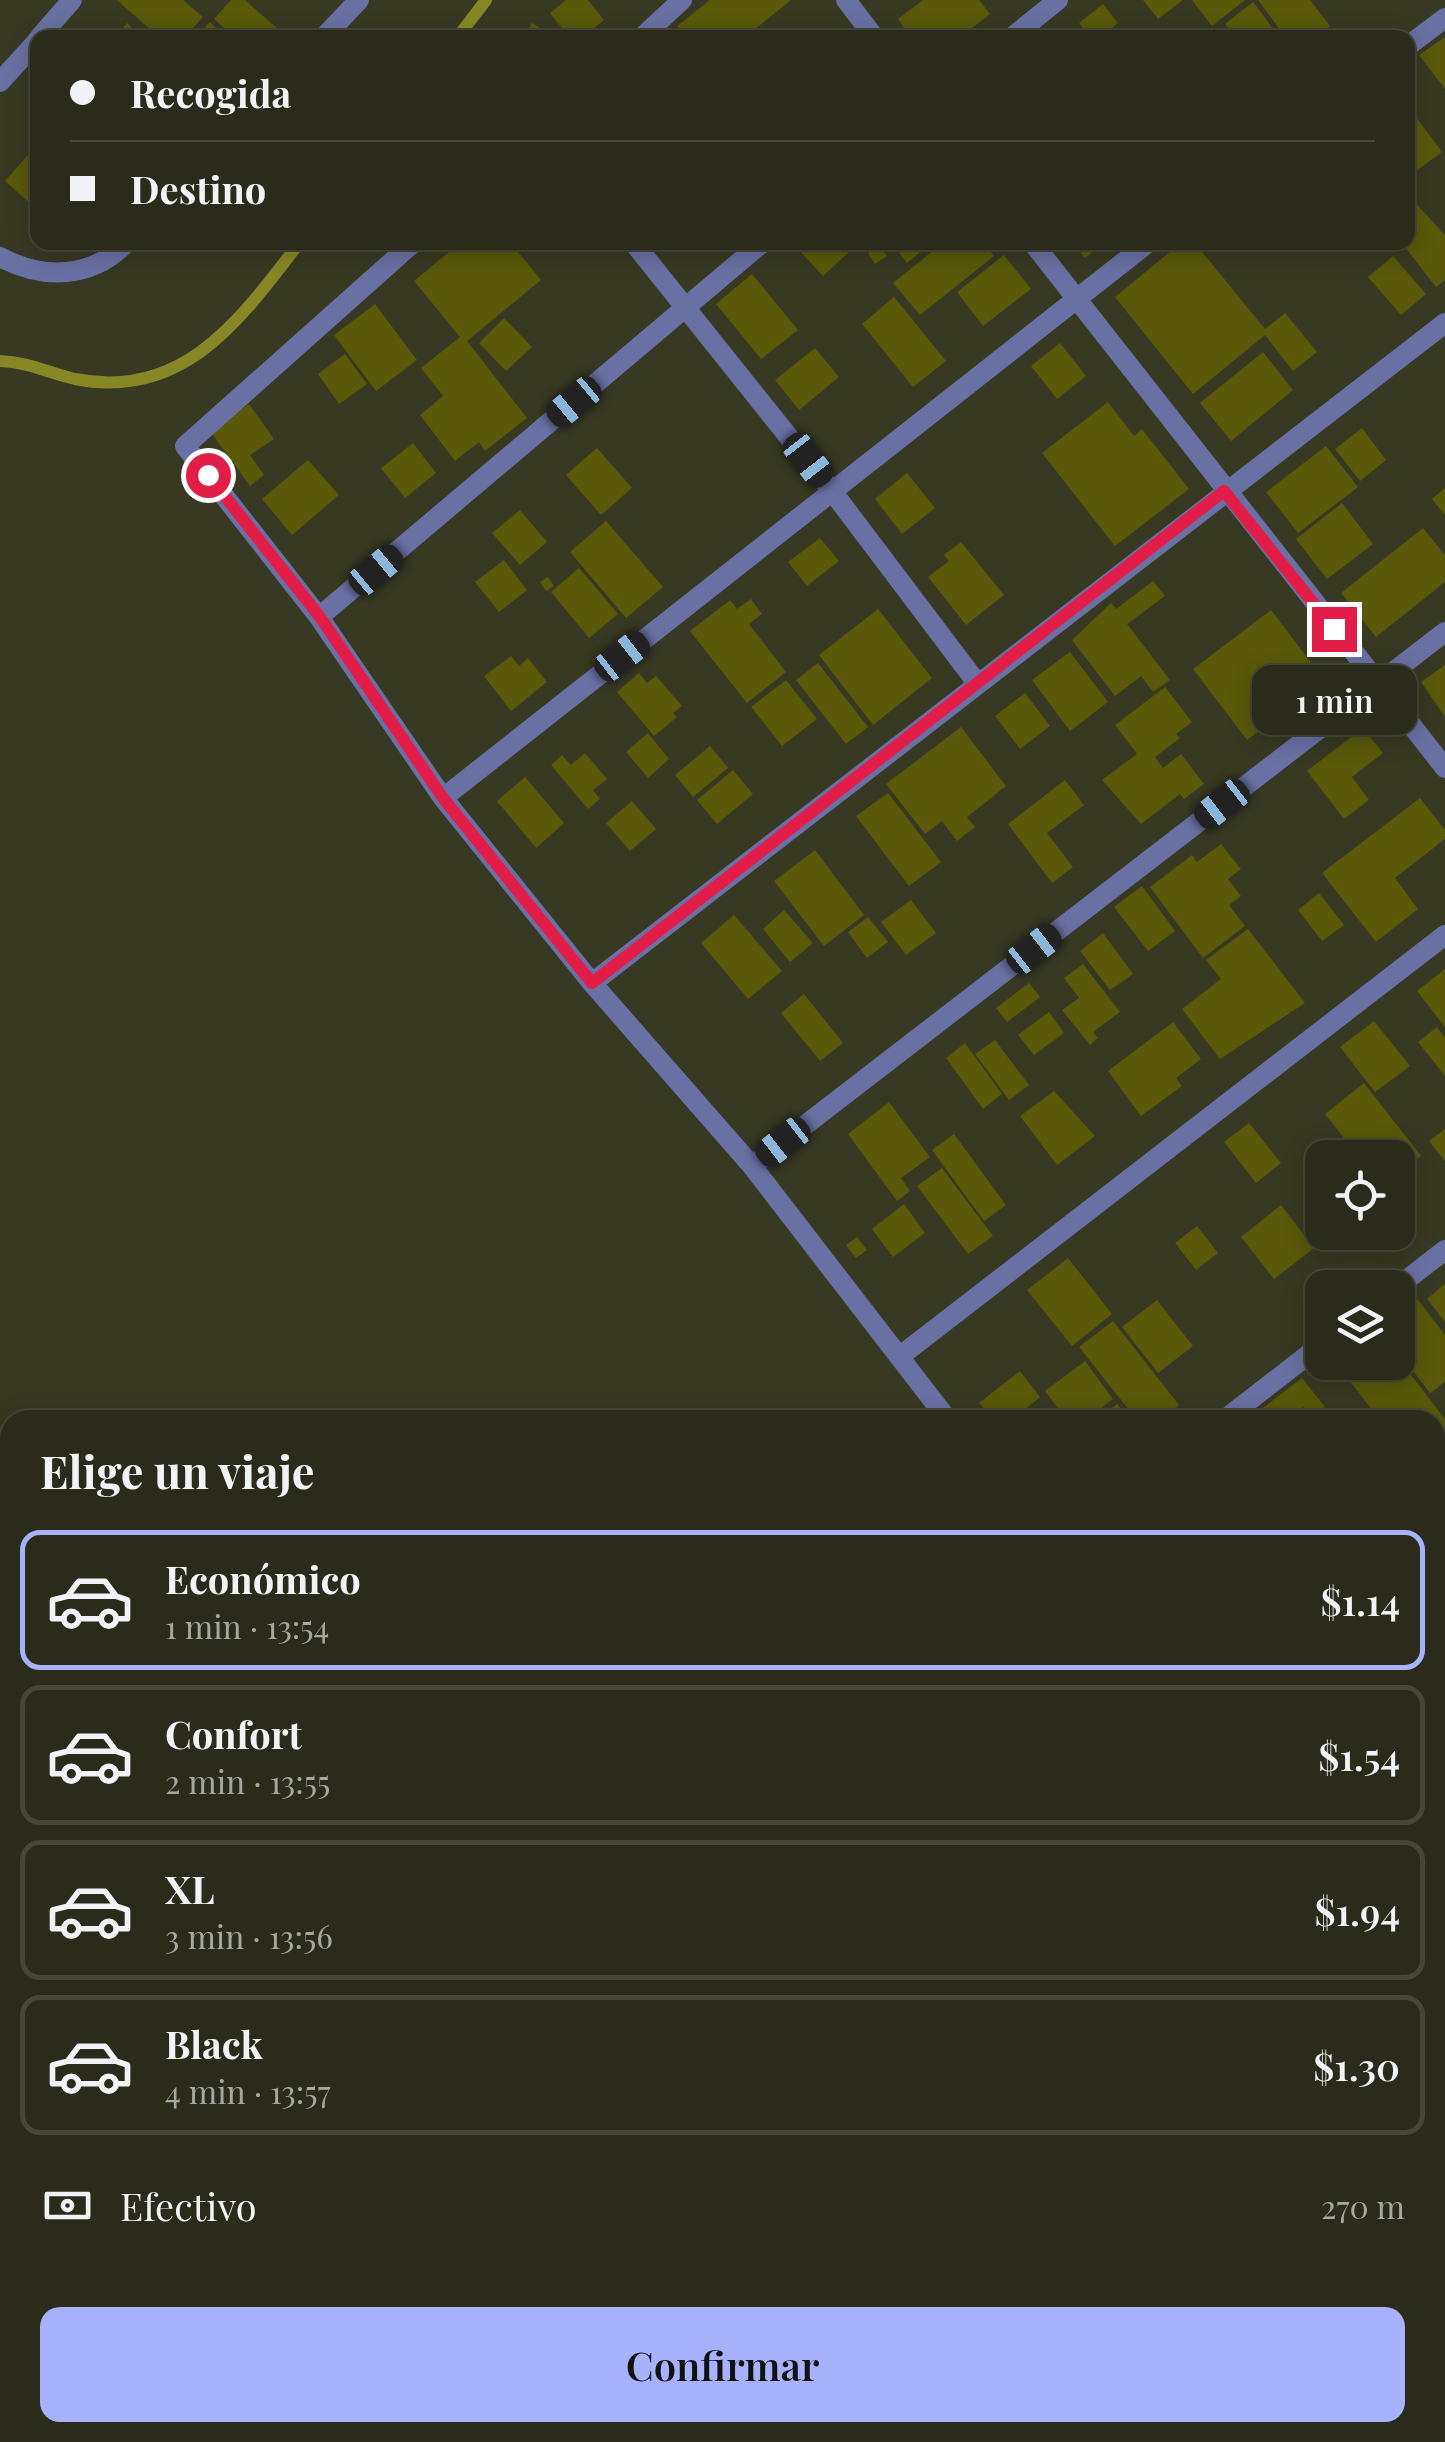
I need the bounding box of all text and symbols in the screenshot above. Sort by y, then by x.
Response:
text: Recogida [130,67,291,118]
text: Destino [130,163,266,214]
car [541,371,607,433]
car [778,427,838,493]
route start [186,453,231,498]
car [343,539,409,601]
route end [1312,607,1357,652]
car [589,626,655,686]
callout: 1 min [1252,664,1416,734]
text: 1 min [1296,678,1373,721]
car [1189,774,1255,834]
car [1001,919,1067,979]
car [750,1112,816,1172]
map controls [1305,1140,1415,1380]
button: locate [1305,1140,1415,1250]
button: layers [1305,1270,1415,1380]
text: Elige un viaje [40,1440,315,1500]
text: Económico [165,1553,361,1604]
icon: car [45,1555,135,1645]
text: $1.14 [1320,1575,1400,1626]
text: 1 min · 13:54 [165,1604,329,1647]
text: Confort [165,1708,302,1759]
icon: car [45,1710,135,1800]
text: $1.54 [1318,1730,1400,1781]
text: 2 min · 13:55 [165,1759,330,1802]
text: XL [165,1863,214,1914]
icon: car [45,1865,135,1955]
text: $1.94 [1315,1885,1400,1936]
text: 3 min · 13:56 [165,1914,333,1957]
text: Black [165,2018,263,2069]
icon: car [45,2020,135,2110]
text: $1.30 [1313,2040,1400,2091]
text: 4 min · 13:57 [165,2069,331,2112]
icon: cash [40,2178,95,2233]
text: Efectivo [120,2180,256,2231]
text: 270 m [1321,2184,1405,2227]
button: Confirmar [40,2307,1405,2422]

